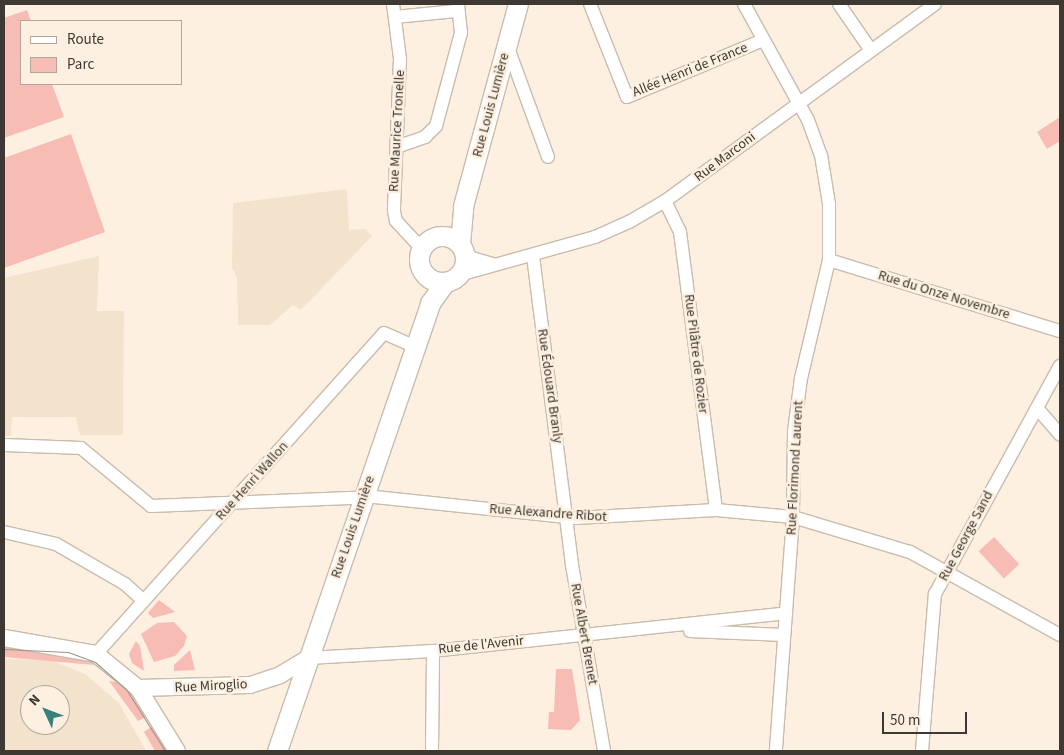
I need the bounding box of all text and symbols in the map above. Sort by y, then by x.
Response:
legend [20,20,182,85]
text: Route [67,29,104,50]
street label: Allée Henri de France [630,39,750,101]
street label: Rue Louis Lumière [469,51,513,159]
text: Parc [67,54,94,75]
street label: Rue Maurice Tronelle [385,70,409,192]
street label: Rue Marconi [691,129,759,185]
street label: Rue du Onze Novembre [876,267,1012,323]
street label: Rue Pilâtre de Rozier [680,293,712,415]
street label: Rue Édouard Branly [534,328,566,444]
street label: Rue Florimond Laurent [783,400,807,536]
street label: Rue Henri Wallon [212,438,292,524]
street label: Rue Louis Lumière [328,474,378,580]
street label: Rue George Sand [935,488,997,584]
street label: Rue Alexandre Ribot [489,501,607,525]
street label: Rue Albert Brenet [567,582,601,686]
street label: Rue de l'Avenir [437,632,525,658]
street label: Rue Miroglio [174,676,248,696]
north arrow [20,685,70,735]
text: N [24,690,45,711]
scale bar [884,702,969,734]
text: 50 m [890,710,920,731]

